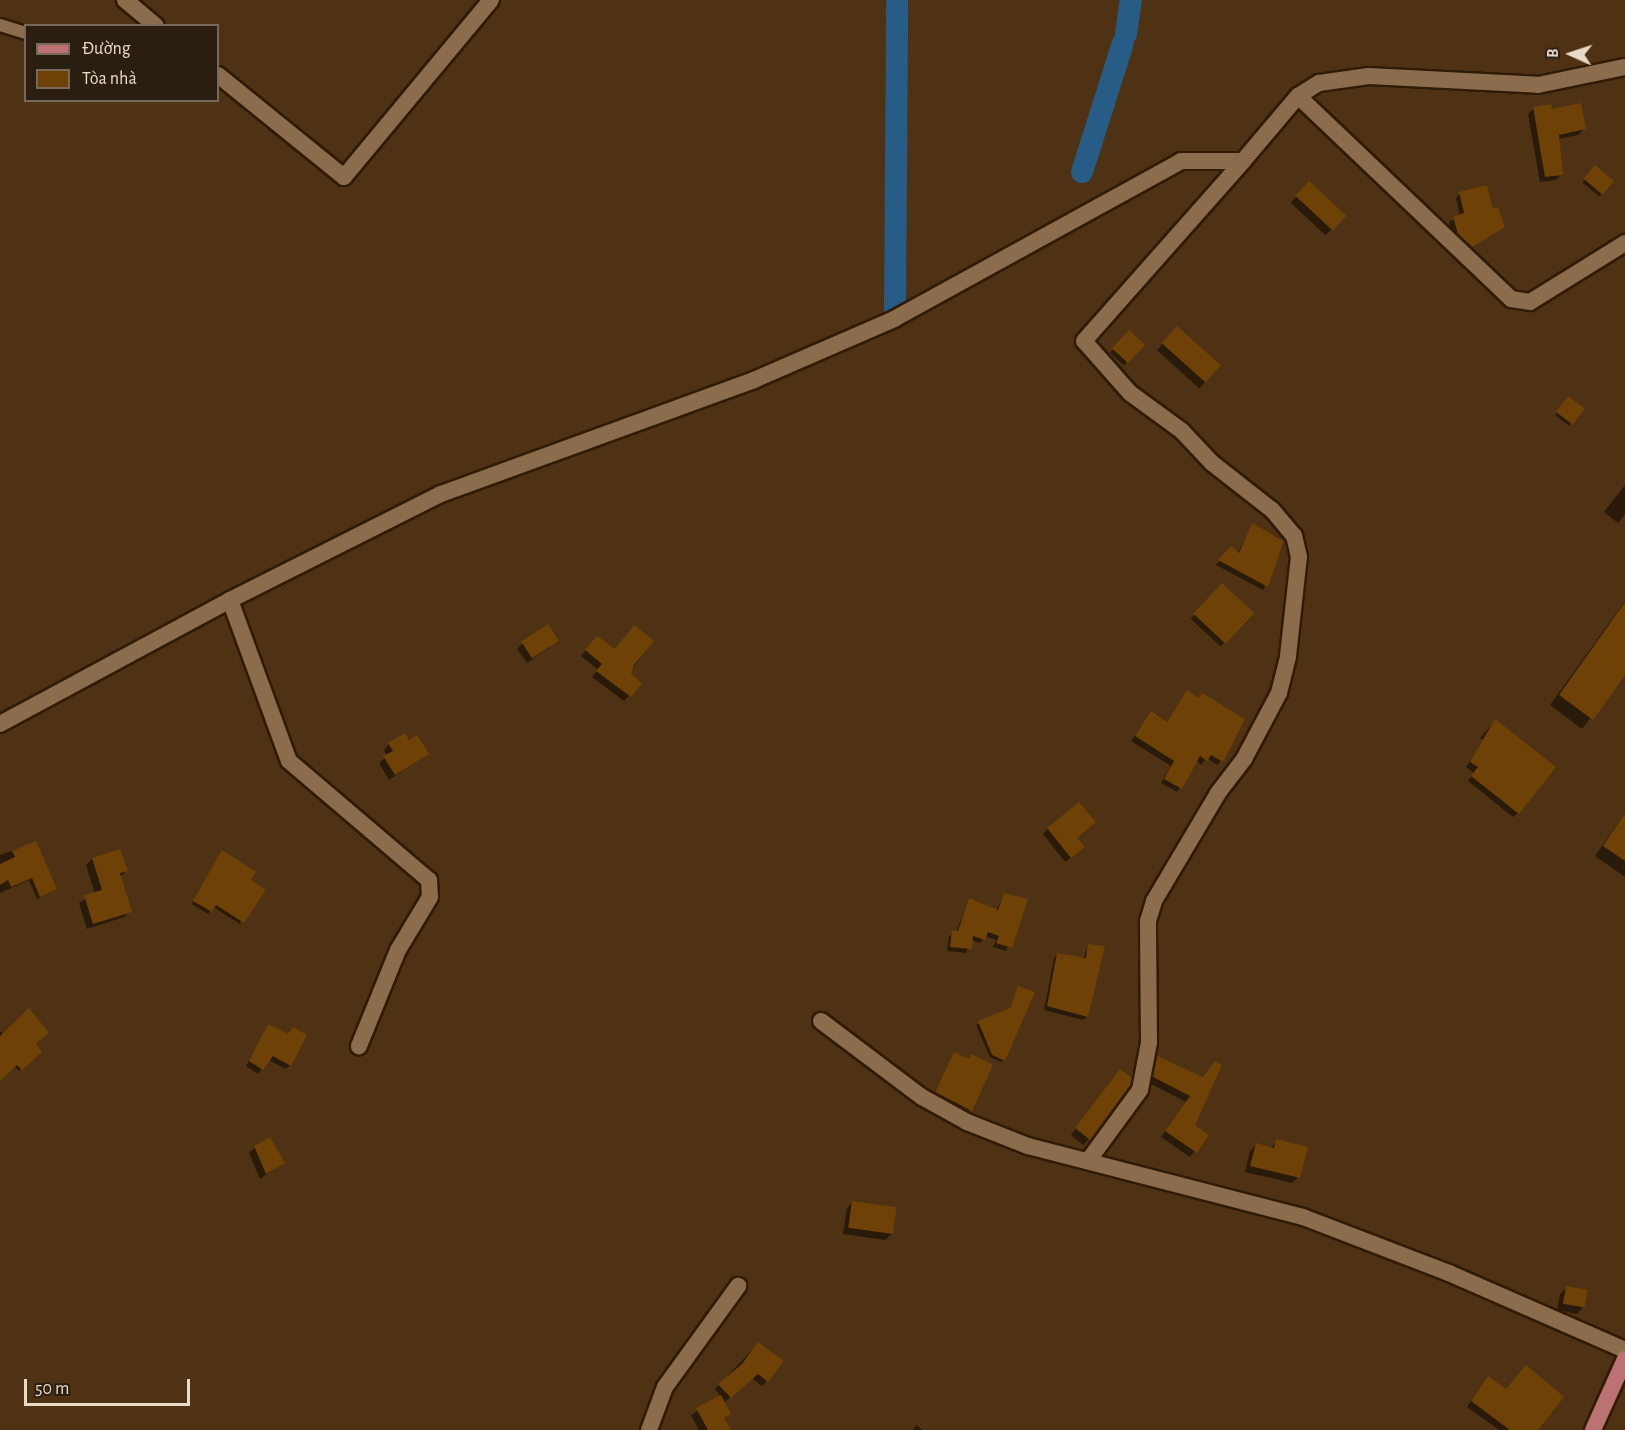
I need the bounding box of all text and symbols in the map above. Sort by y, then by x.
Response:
legend [24,24,219,102]
north arrow [1541,24,1601,84]
text: Đường [82,40,131,58]
text: B [1545,48,1561,58]
text: Tòa nhà [82,70,137,88]
scale bar [27,1367,194,1405]
text: 50 m [35,1380,69,1398]

